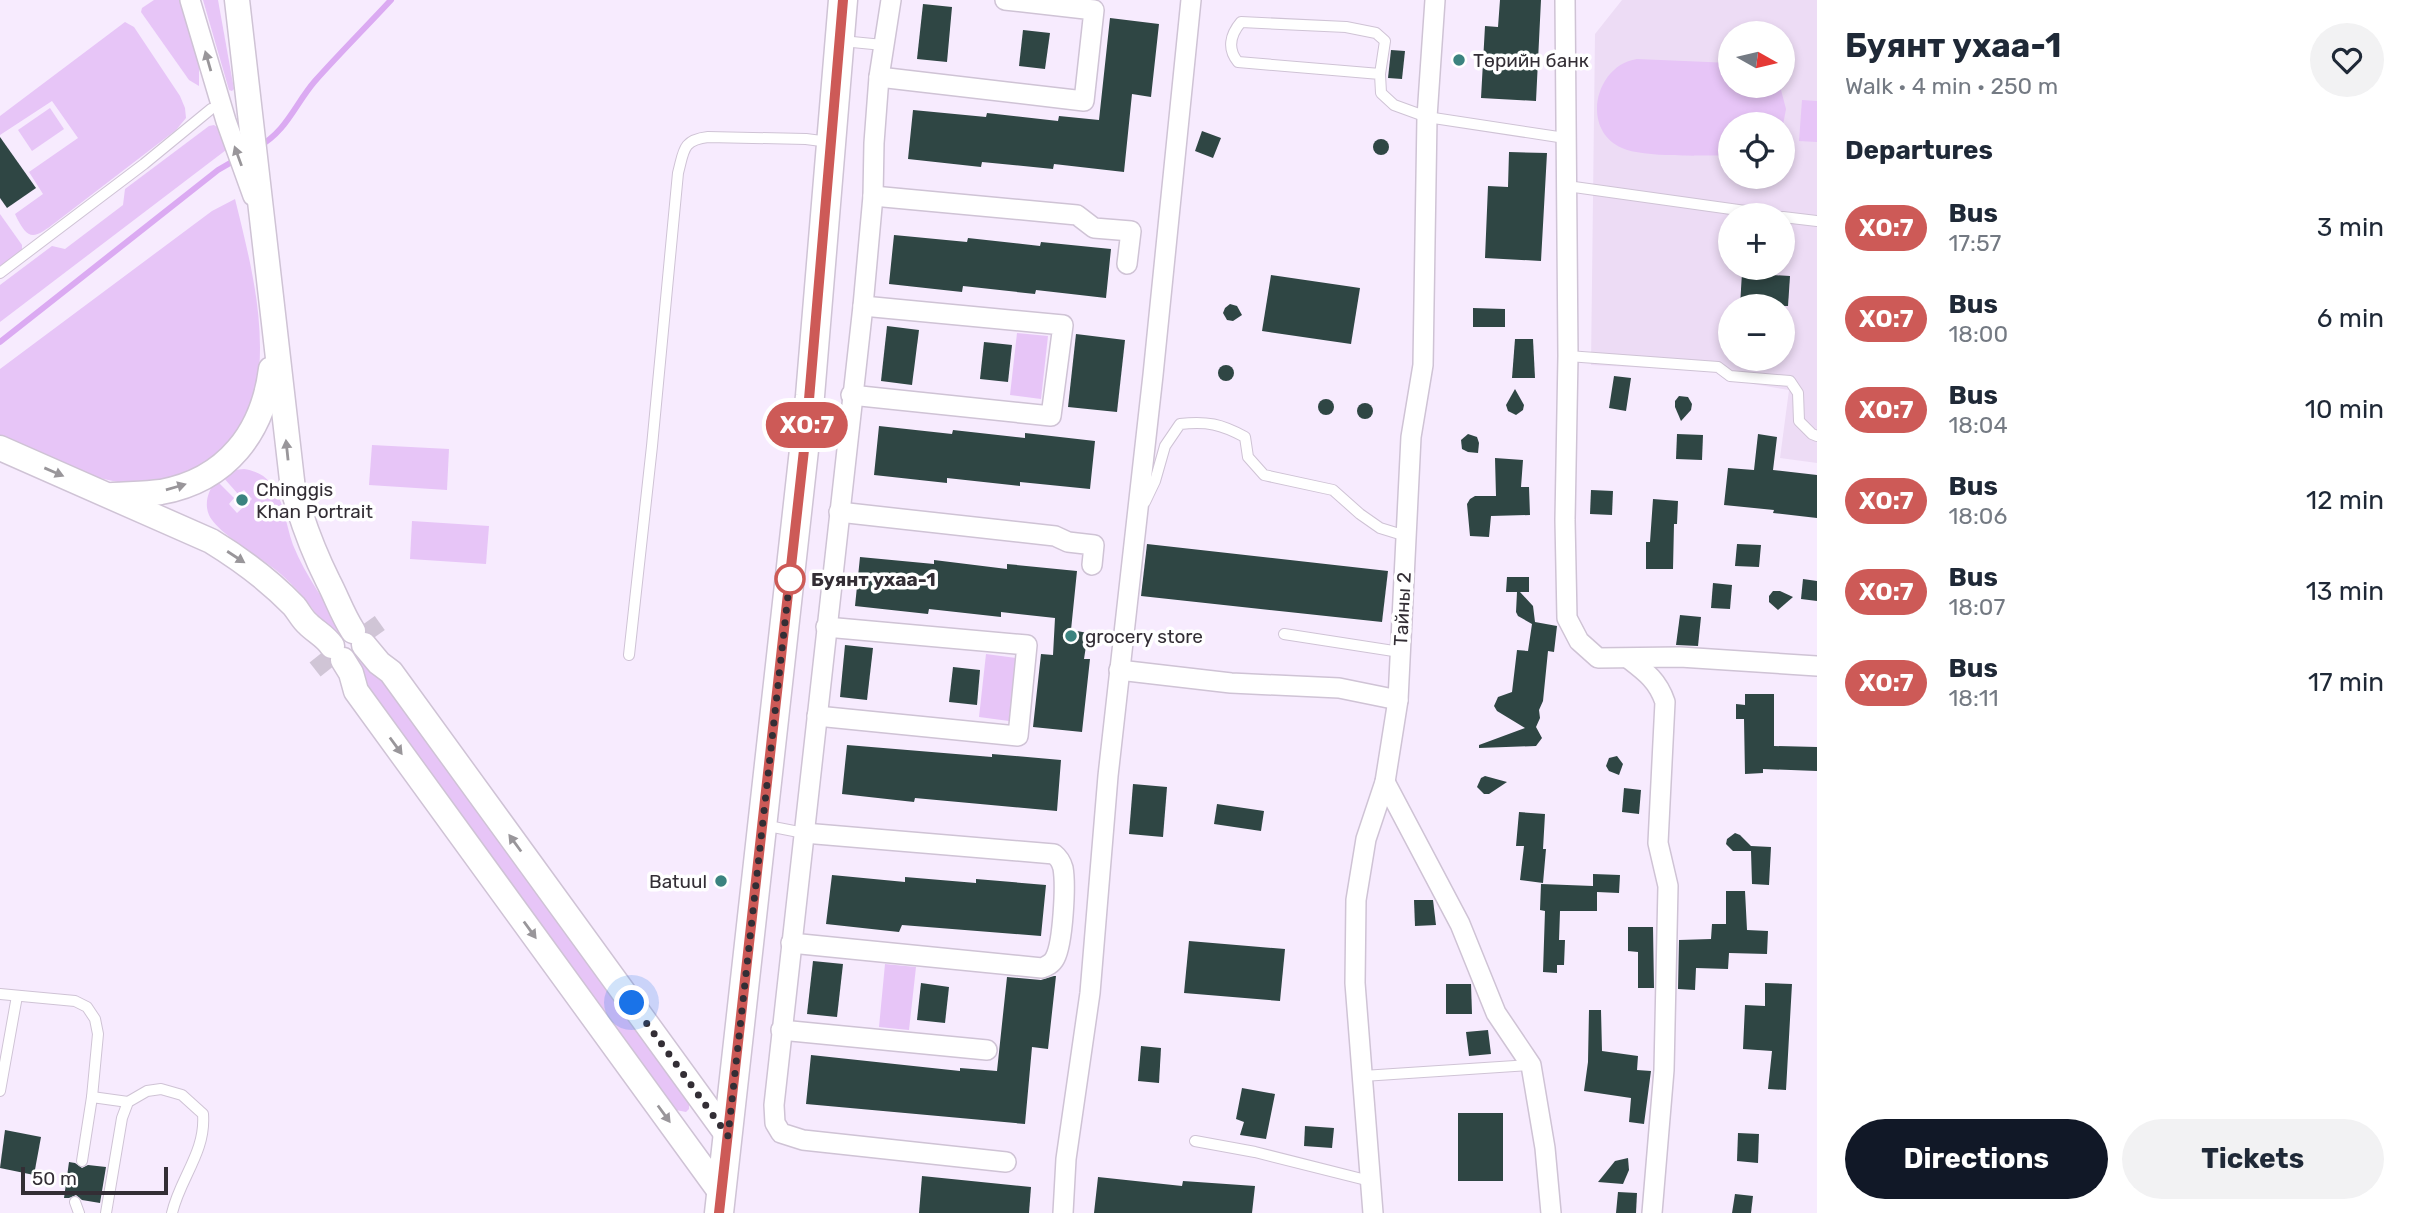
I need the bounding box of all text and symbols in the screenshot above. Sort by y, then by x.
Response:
north arrow [1718,21,1796,98]
map controls [1718,21,1795,371]
button: heart [2310,23,2384,97]
text: Буянт ухаа-1 [1845,26,2062,65]
place label: Төрийн банк [1473,49,1589,72]
one-way arrow [202,50,212,71]
marker: Төрийн банк [1451,52,1467,68]
text: Walk · 4 min · 250 m [1845,72,2058,100]
button: locate [1718,112,1795,189]
text: Departures [1845,135,1993,166]
one-way arrow [233,146,244,167]
text: Bus [1948,198,1998,229]
button: + [1718,203,1795,280]
text: 3 min [2317,212,2384,243]
text: ХО:7 [1859,214,1913,242]
text: 17:57 [1948,229,2001,257]
text: Bus [1948,289,1998,320]
button: − [1718,294,1795,371]
text: 6 min [2317,303,2384,334]
text: ХО:7 [1859,305,1913,333]
text: 18:00 [1948,320,2008,348]
text: Bus [1948,380,1998,411]
text: 10 min [2305,394,2384,425]
text: ХО:7 [1859,396,1913,424]
line badge: ХО:7 [758,402,856,448]
text: ХО:7 [780,411,834,439]
text: 18:04 [1948,411,2008,439]
one-way arrow [282,439,293,461]
one-way arrow [44,467,65,478]
text: Bus [1948,471,1998,502]
place label: Chinggis Khan Portrait [256,478,373,523]
one-way arrow [166,482,187,492]
text: 12 min [2306,485,2384,516]
text: ХО:7 [1859,487,1913,515]
marker: Chinggis Khan Portrait [234,492,250,508]
text: 18:06 [1948,502,2007,530]
one-way arrow [227,550,246,563]
text: Bus [1948,562,1998,593]
marker: Буянт ухаа-1 [775,564,805,594]
place label: Буянт ухаа-1 [811,568,936,591]
street label: Тайны 2 [1389,572,1416,647]
text: 13 min [2306,576,2384,607]
text: ХО:7 [1859,578,1913,606]
text: 18:07 [1948,593,2005,621]
place label: grocery store [1085,625,1203,648]
marker: grocery store [1063,628,1079,644]
text: Bus [1948,653,1998,684]
text: 17 min [2308,667,2384,698]
text: ХО:7 [1859,669,1913,697]
text: 18:11 [1948,684,1998,712]
one-way arrow [389,737,403,755]
one-way arrow [508,834,522,852]
place label: Batuul [649,870,707,893]
marker: Batuul [713,873,729,889]
one-way arrow [523,921,537,939]
your location [614,985,649,1020]
one-way arrow [656,1105,670,1123]
button: Directions [1845,1119,2108,1199]
button: Tickets [2122,1119,2384,1199]
scale bar [21,1164,168,1196]
text: 50 m [32,1167,77,1190]

